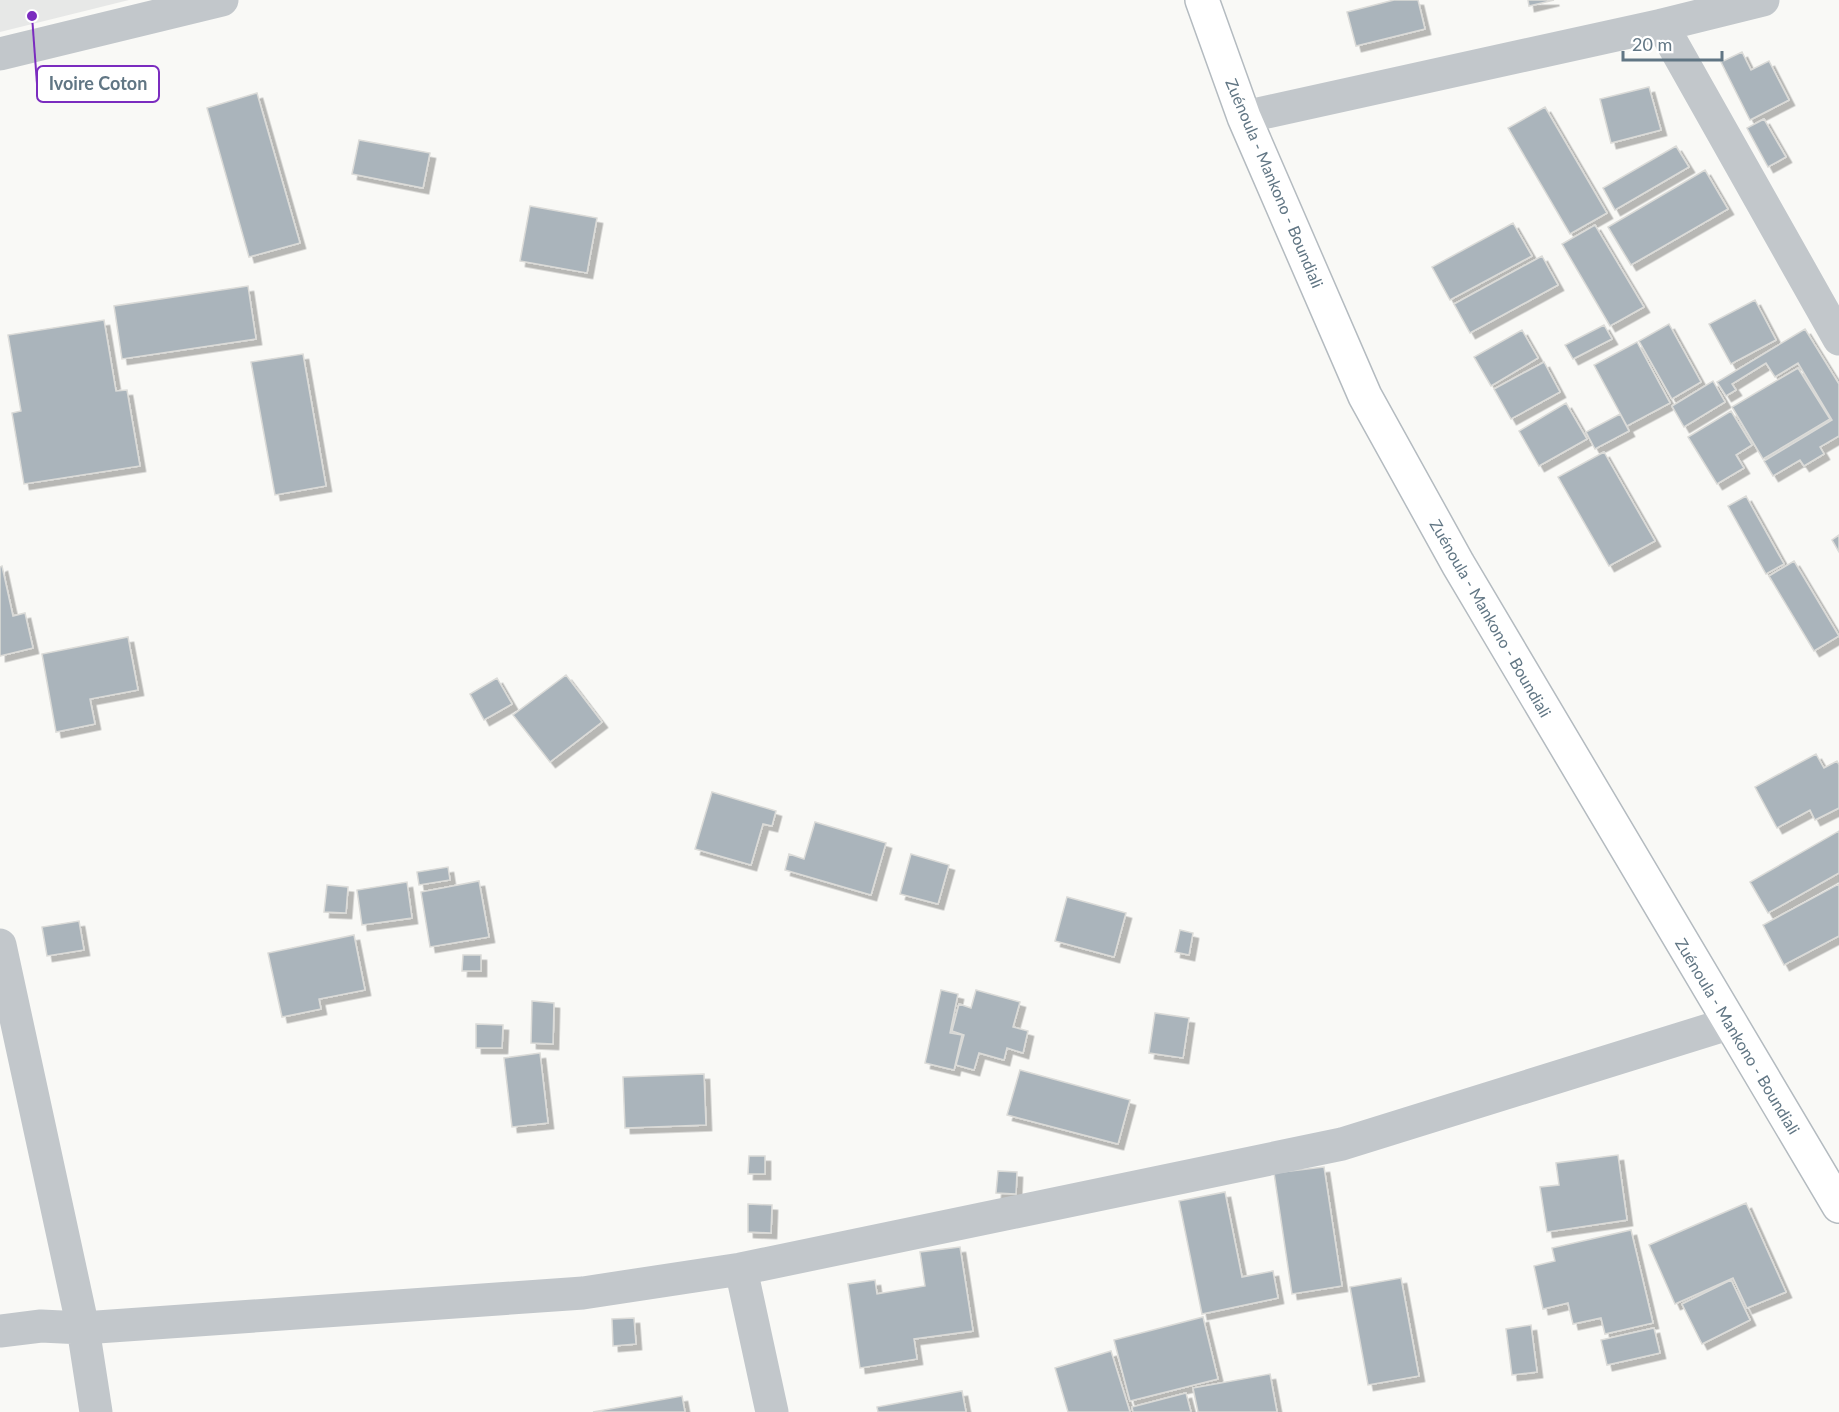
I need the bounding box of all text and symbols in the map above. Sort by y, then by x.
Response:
scale bar [1623,24,1722,62]
text: 20 m [1632,33,1672,55]
callout: Ivoire Coton [37,66,159,102]
text: Ivoire Coton [49,72,147,94]
street label: Zuénoula - Mankono - Boundiali [1222,76,1328,290]
street label: Zuénoula - Mankono - Boundiali [1426,516,1556,720]
street label: Zuénoula - Mankono - Boundiali [1672,935,1804,1137]

